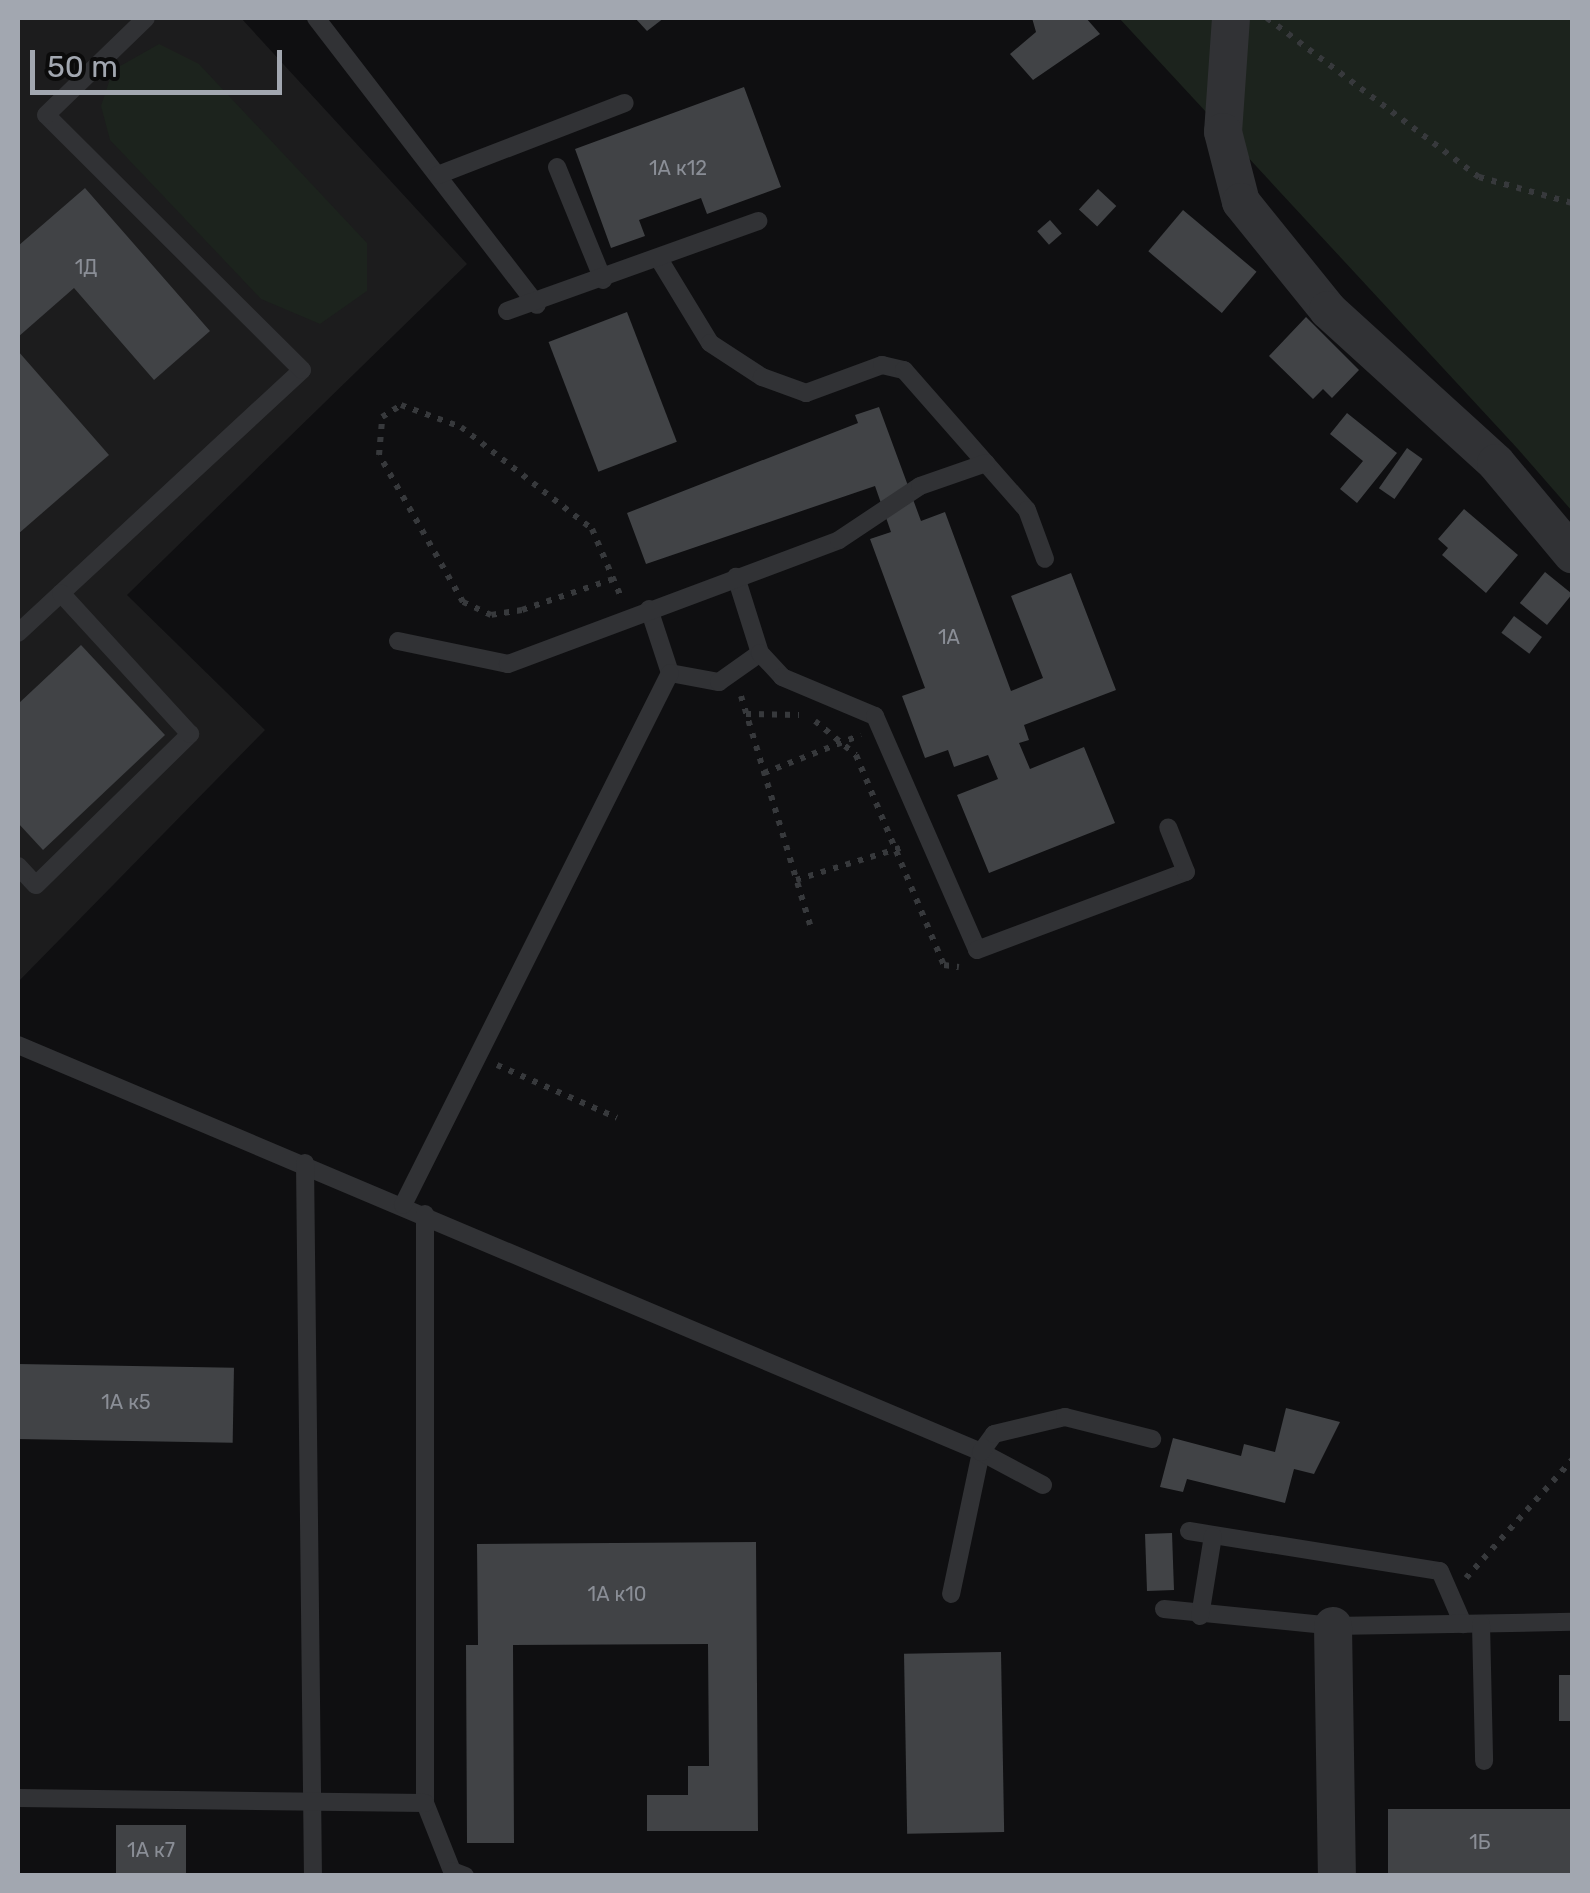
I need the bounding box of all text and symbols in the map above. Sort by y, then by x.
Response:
scale bar [35,30,288,92]
text: 50 m [47,49,118,85]
house number: 1А к12 [649,156,707,180]
house number: 1Д [75,255,97,279]
house number: 1А [938,625,960,649]
house number: 1А к5 [101,1390,151,1414]
house number: 1А к10 [588,1582,646,1606]
house number: 1Б [1469,1830,1491,1854]
house number: 1А к7 [127,1838,175,1862]

